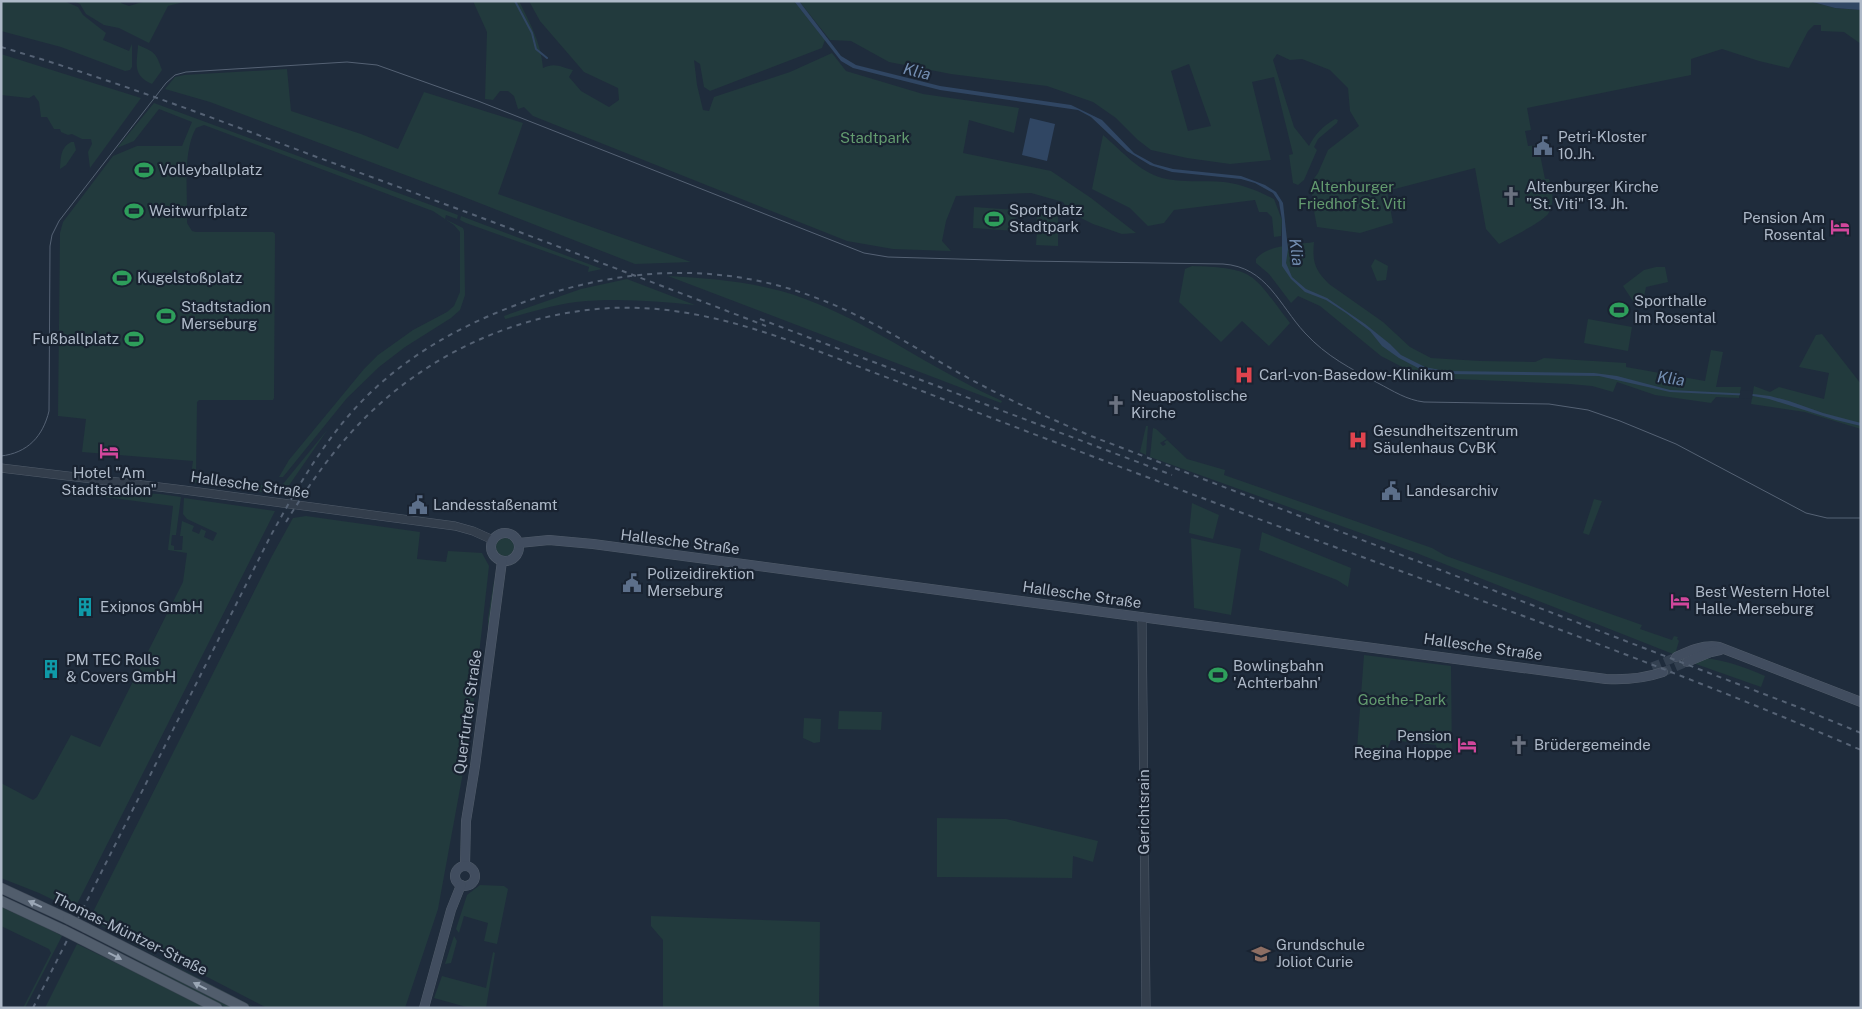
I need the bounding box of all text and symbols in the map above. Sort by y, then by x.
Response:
water label: Klia [901,59,933,84]
place label: Petri-Kloster 10.Jh. [1558,128,1647,162]
park label: Stadtpark [840,129,910,146]
public building icon: Petri-Kloster 10.Jh. [1532,135,1554,157]
sports icon: Volleyballplatz [133,159,155,181]
place label: Volleyballplatz [159,161,262,178]
park label: Altenburger Friedhof St. Viti [1298,178,1406,212]
place label: Altenburger Kirche "St. Viti" 13. Jh. [1526,178,1659,212]
church icon: Altenburger Kirche "St. Viti" 13. Jh. [1500,185,1522,207]
sports icon: Weitwurfplatz [123,200,145,222]
place label: Sportplatz Stadtpark [1009,201,1082,235]
place label: Weitwurfplatz [149,202,248,219]
sports icon: Sportplatz Stadtpark [983,208,1005,230]
place label: Pension Am Rosental [1743,209,1825,243]
hotel icon: Pension Am Rosental [1829,216,1851,238]
water label: Klia [1285,237,1308,267]
sports icon: Kugelstoßplatz [111,267,133,289]
place label: Kugelstoßplatz [137,269,242,286]
place label: Sporthalle Im Rosental [1634,292,1716,326]
place label: Stadtstadion Merseburg [181,298,271,332]
sports icon: Sporthalle Im Rosental [1608,299,1630,321]
sports icon: Stadtstadion Merseburg [155,305,177,327]
sports icon: Fußballplatz [123,328,145,350]
place label: Fußballplatz [32,330,119,347]
hospital icon: Carl-von-Basedow-Klinikum [1233,364,1255,386]
place label: Carl-von-Basedow-Klinikum [1259,366,1453,383]
water label: Klia [1656,367,1686,390]
place label: Neuapostolische Kirche [1131,387,1248,421]
church icon: Neuapostolische Kirche [1105,394,1127,416]
place label: Gesundheitszentrum Säulenhaus CvBK [1373,422,1518,456]
hospital icon: Gesundheitszentrum Säulenhaus CvBK [1347,429,1369,451]
hotel icon: Hotel "Am Stadtstadion" [98,440,120,462]
place label: Hotel "Am Stadtstadion" [61,464,157,498]
street label: Hallesche Straße [190,468,311,501]
public building icon: Landesarchiv [1380,480,1402,502]
place label: Landesarchiv [1406,482,1499,499]
public building icon: Landesstaßenamt [407,494,429,516]
place label: Landesstaßenamt [433,496,558,513]
street label: Hallesche Straße [620,526,741,557]
place label: Polizeidirektion Merseburg [647,565,754,599]
public building icon: Polizeidirektion Merseburg [621,572,643,594]
street label: Hallesche Straße [1022,578,1143,611]
place label: Best Western Hotel Halle-Merseburg [1695,583,1830,617]
hotel icon: Best Western Hotel Halle-Merseburg [1669,590,1691,612]
building icon: Exipnos GmbH [74,596,96,618]
place label: Exipnos GmbH [100,598,203,615]
street label: Hallesche Straße [1423,630,1544,663]
street label: Querfurter Straße [450,649,485,775]
place label: PM TEC Rolls & Covers GmbH [66,651,176,685]
place label: Bowlingbahn 'Achterbahn' [1233,657,1324,691]
building icon: PM TEC Rolls & Covers GmbH [40,658,62,680]
sports icon: Bowlingbahn 'Achterbahn' [1207,664,1229,686]
park label: Goethe-Park [1358,691,1446,708]
place label: Pension Regina Hoppe [1354,727,1452,761]
hotel icon: Pension Regina Hoppe [1456,734,1478,756]
church icon: Brüdergemeinde [1508,734,1530,756]
place label: Brüdergemeinde [1534,736,1651,753]
street label: Gerichtsrain [1135,769,1152,855]
street label: Thomas-Müntzer-Straße [50,889,210,978]
one-way arrow [28,899,42,907]
place label: Grundschule Joliot Curie [1276,936,1365,970]
school or university icon: Grundschule Joliot Curie [1250,943,1272,965]
one-way arrow [108,952,123,960]
one-way arrow [193,981,208,990]

